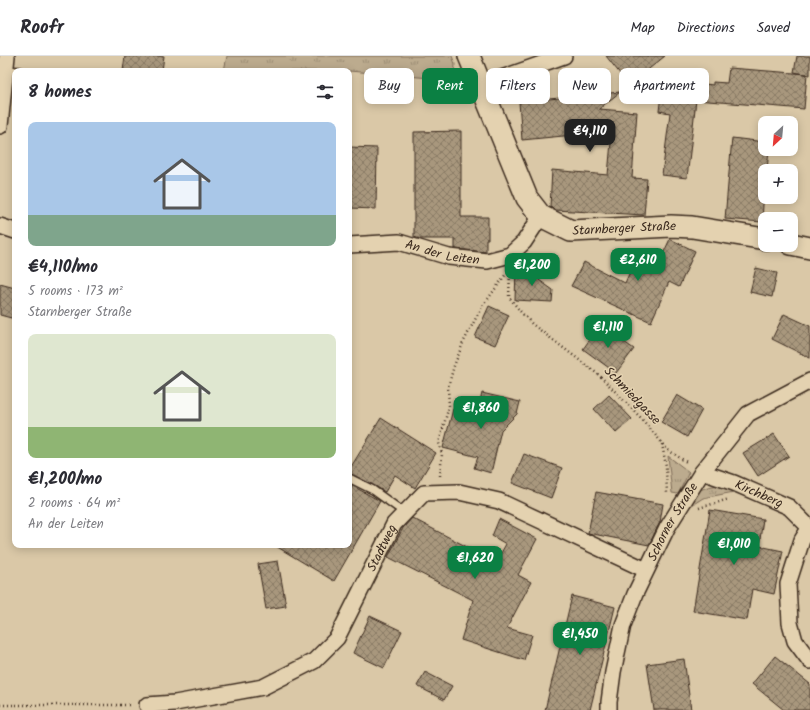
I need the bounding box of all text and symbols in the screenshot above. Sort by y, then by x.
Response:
text: Roofr [20,13,64,43]
text: Map [630,17,655,39]
text: Directions [677,17,735,39]
text: Saved [757,17,790,39]
chip: Buy [364,68,414,104]
chip: Rent [422,68,478,104]
chip: Filters [486,68,550,104]
chip: New [558,68,611,104]
chip: Apartment [619,68,709,104]
text: 8 homes [28,79,92,106]
icon: filters [314,81,336,103]
north arrow [758,116,798,156]
map controls [758,116,798,252]
pin: €4,110 [557,119,623,153]
text: €4,110 [573,121,607,142]
icon: home [146,148,218,220]
button: + [758,164,798,204]
button: − [758,212,798,252]
street label: Starnberger Straße [572,215,677,241]
street label: An der Leiten [403,234,481,271]
pin: €2,610 [605,248,671,282]
text: €2,610 [620,250,656,271]
pin: €1,200 [499,253,565,287]
text: €4,110/mo [28,254,98,281]
text: €1,200 [514,255,550,276]
text: 5 rooms · 173 m² [28,281,123,302]
text: Starnberger Straße [28,302,132,323]
pin: €1,110 [575,315,641,349]
text: €1,110 [593,317,623,338]
icon: home [146,360,218,432]
street label: Schmiedgasse [599,362,666,430]
pin: €1,860 [448,396,514,430]
text: €1,860 [463,398,499,419]
text: €1,200/mo [28,466,102,493]
street label: Kirchberg [731,474,786,514]
street label: Schorner Straße [642,478,704,565]
text: 2 rooms · 64 m² [28,493,120,514]
text: An der Leiten [28,514,104,535]
street label: Stadtweg [361,521,403,575]
pin: €1,010 [701,532,767,566]
text: €1,010 [718,534,750,555]
pin: €1,620 [442,546,508,580]
text: €1,620 [457,548,493,569]
pin: €1,450 [547,622,613,656]
text: €1,450 [562,624,598,645]

